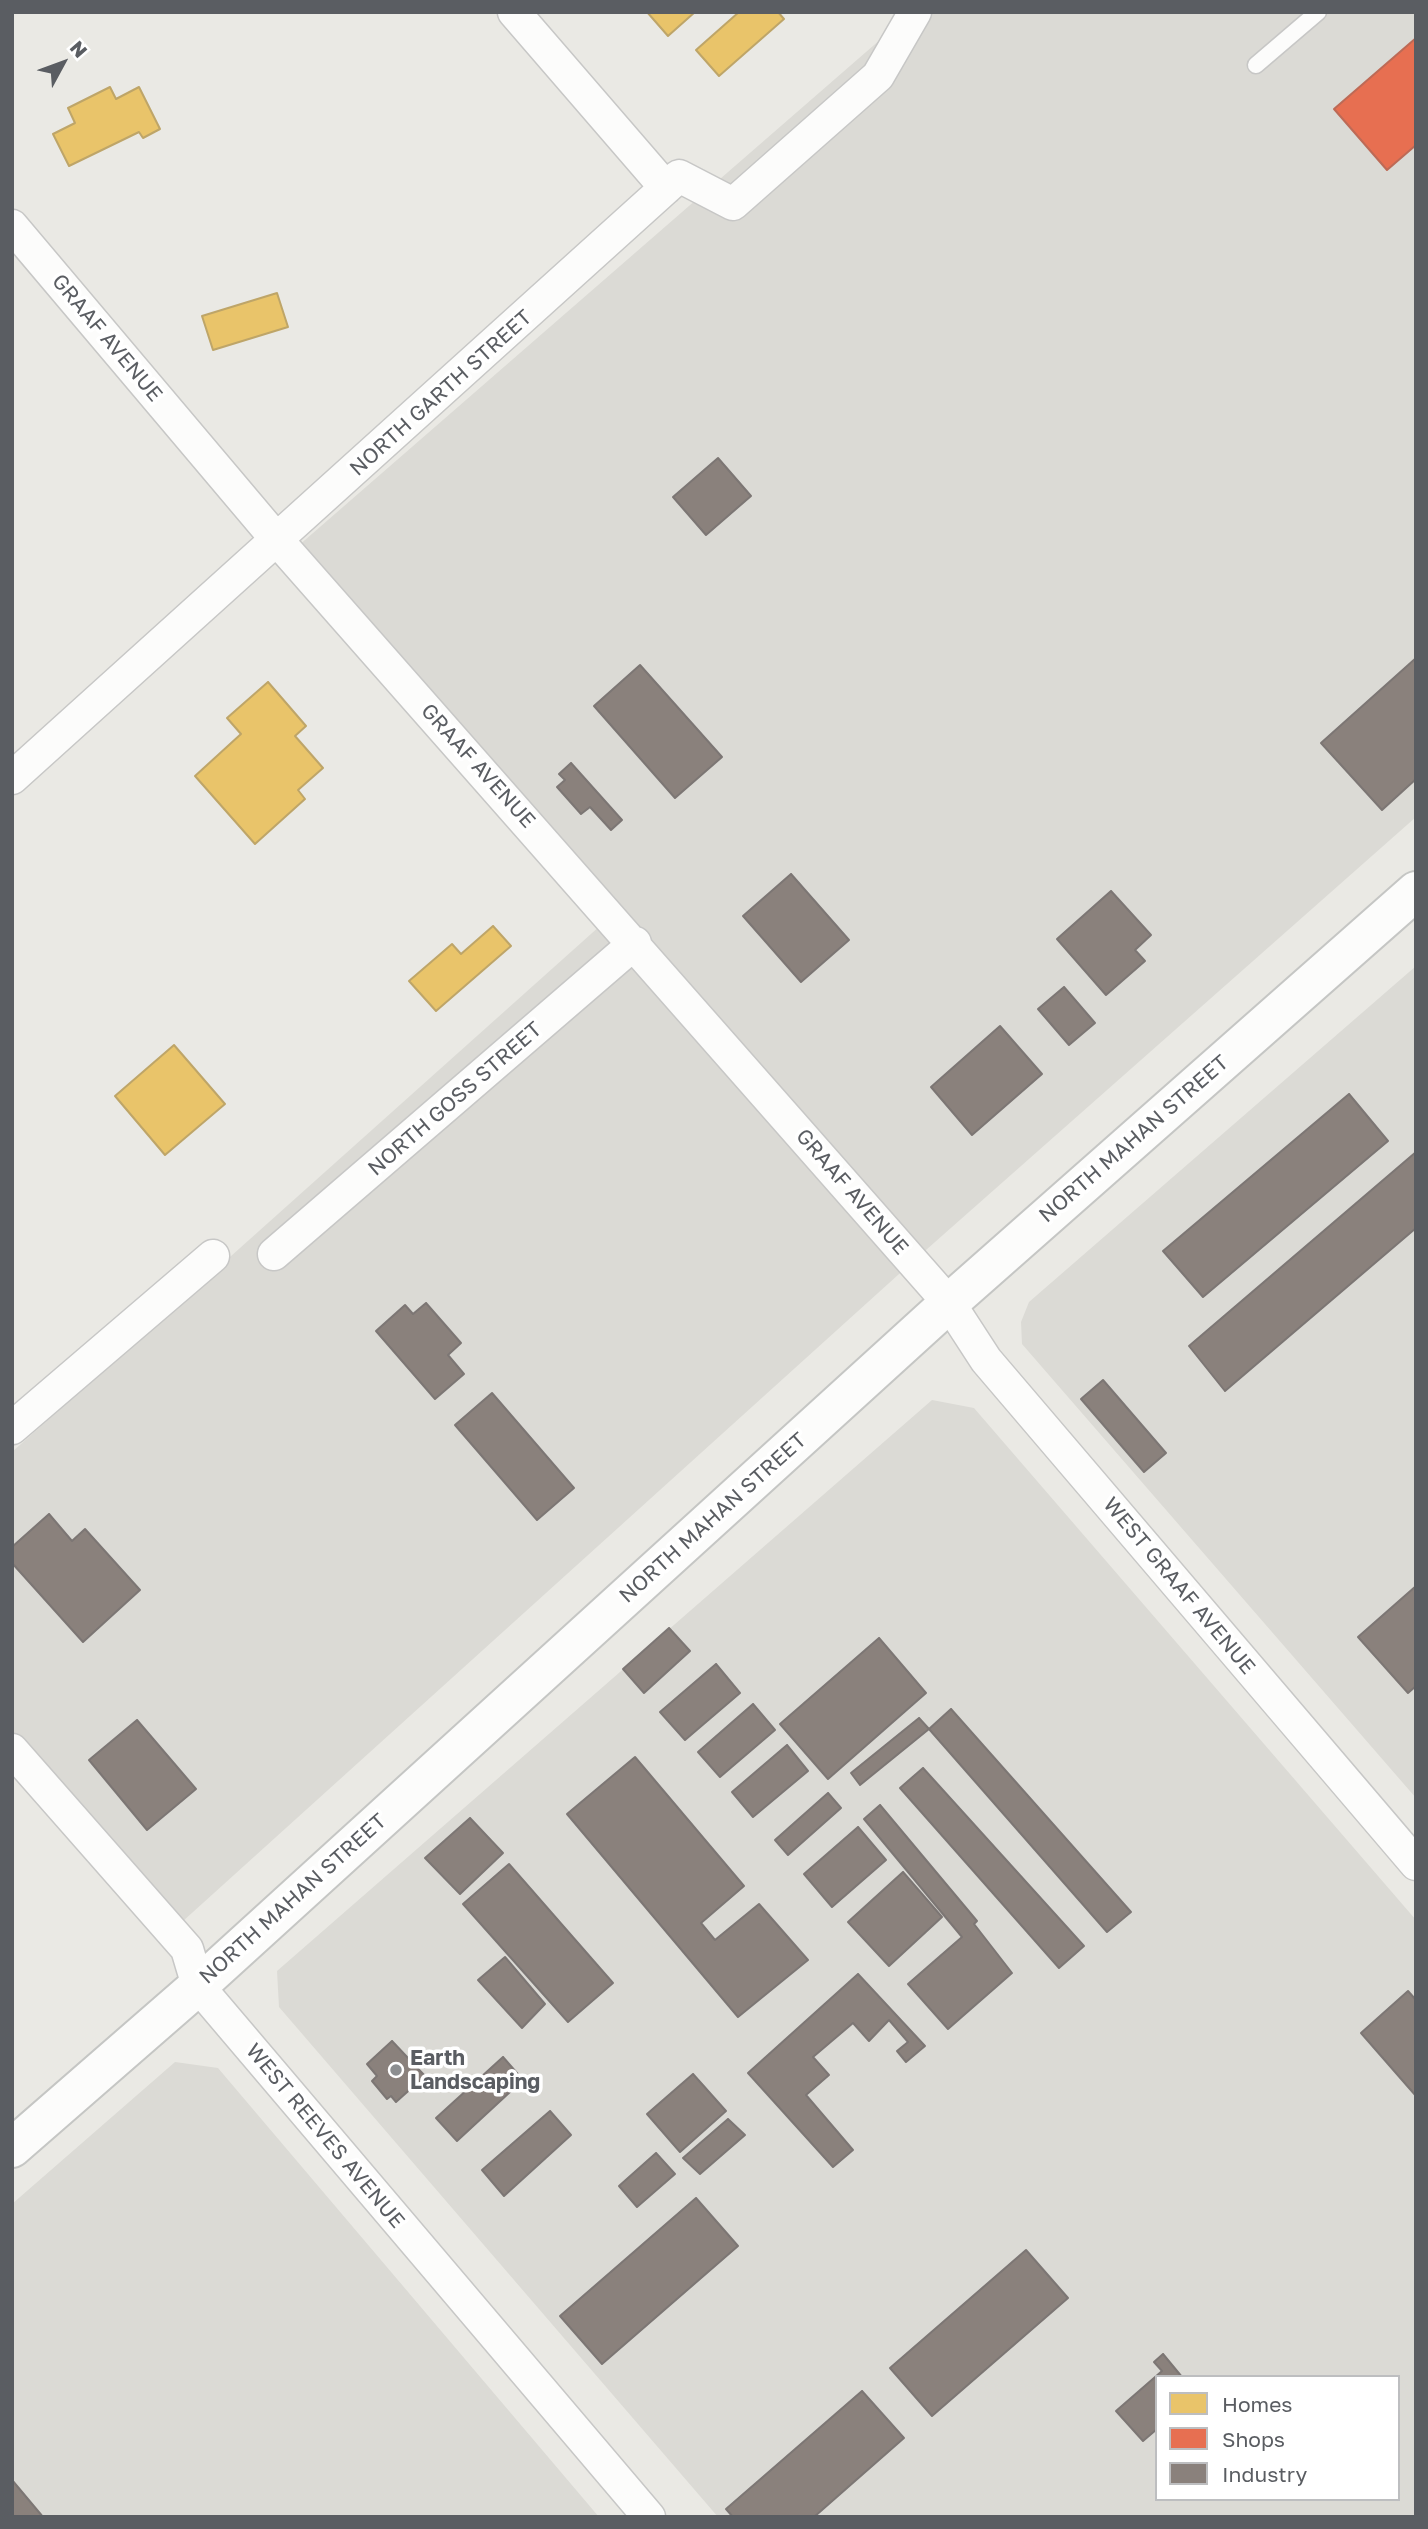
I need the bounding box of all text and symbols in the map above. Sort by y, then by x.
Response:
north arrow [28,28,98,98]
text: N [66,36,93,62]
street label: GRAAF AVENUE [46,269,168,407]
street label: NORTH GARTH STREET [345,305,537,481]
street label: GRAAF AVENUE [416,699,540,833]
street label: NORTH GOSS STREET [363,1017,547,1181]
street label: NORTH MAHAN STREET [1034,1050,1234,1228]
street label: GRAAF AVENUE [790,1124,914,1260]
street label: NORTH MAHAN STREET [614,1427,812,1609]
street label: WEST GRAAF AVENUE [1098,1492,1260,1680]
street label: NORTH MAHAN STREET [194,1808,392,1990]
street label: WEST REEVES AVENUE [240,2039,410,2233]
place label: Earth Landscaping [410,2045,540,2095]
marker: Earth Landscaping [388,2062,404,2078]
legend [1155,2375,1400,2501]
text: Homes [1222,2391,1292,2417]
text: Shops [1222,2426,1285,2452]
text: Industry [1222,2461,1307,2487]

